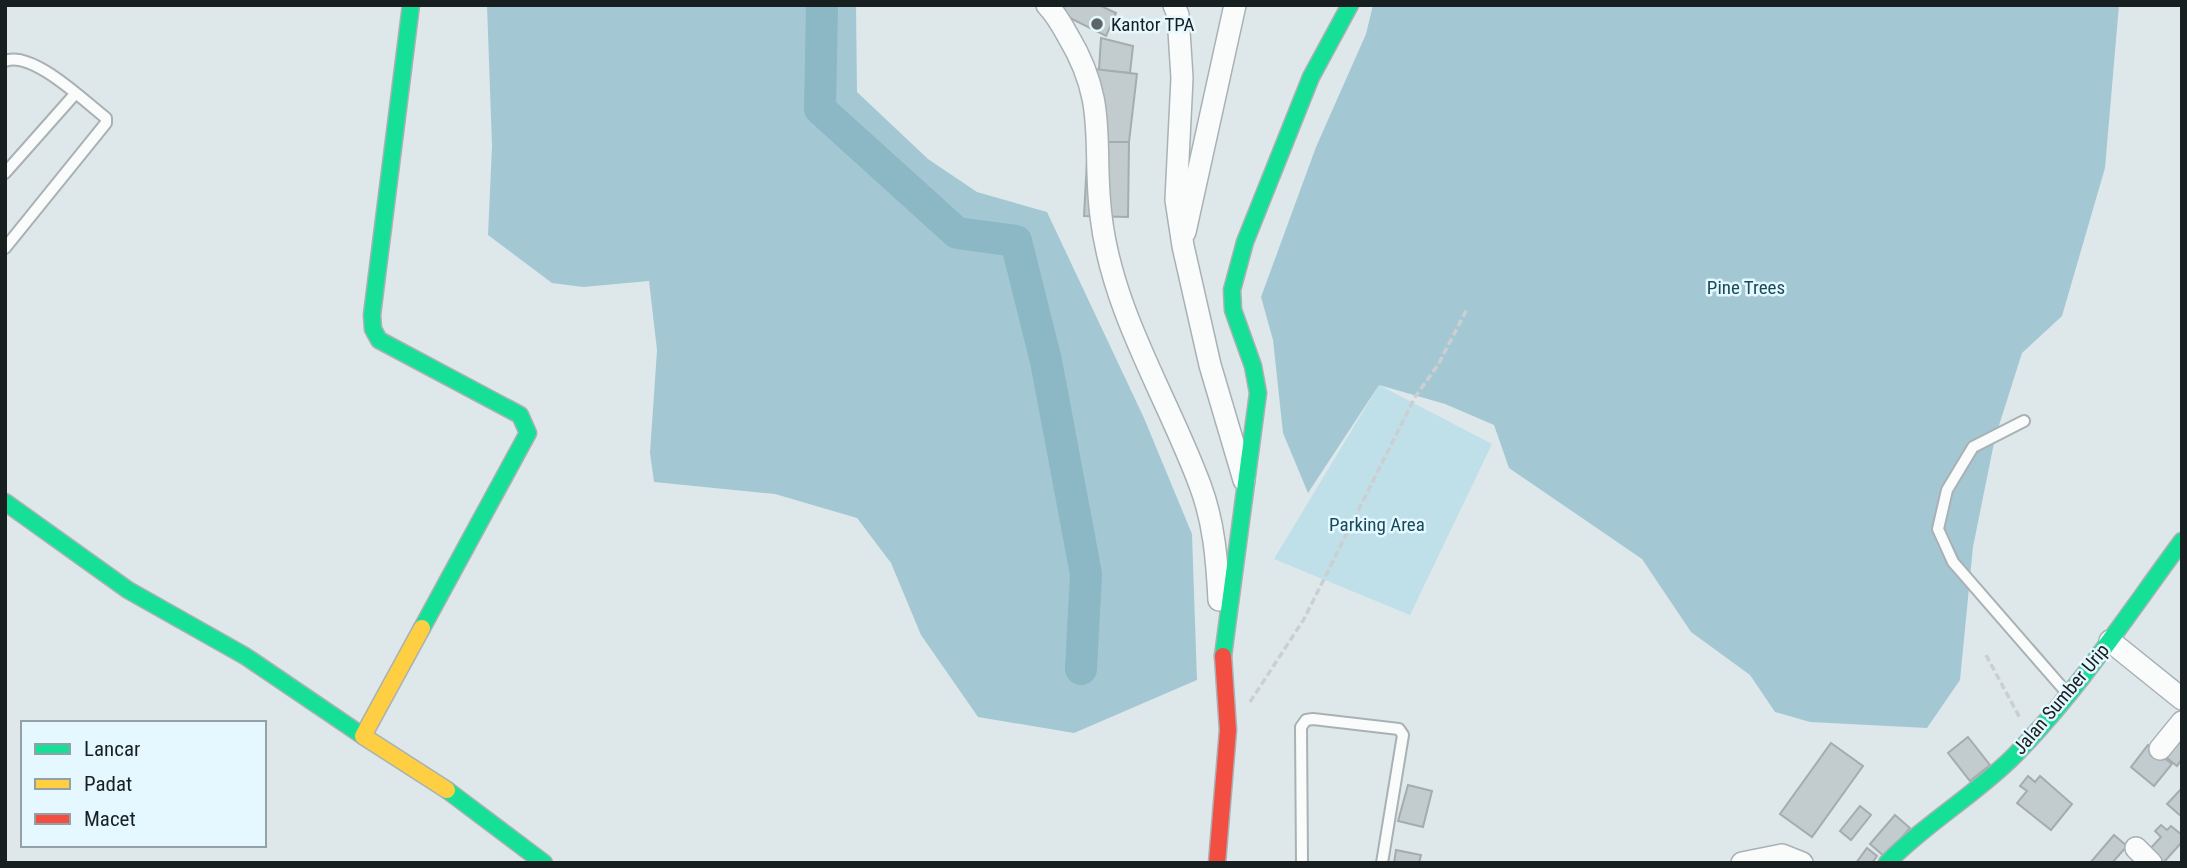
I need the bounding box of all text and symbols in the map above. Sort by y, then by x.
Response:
place label: Kantor TPA [1111,13,1195,36]
marker: Kantor TPA [1089,16,1105,32]
park label: Pine Trees [1707,276,1785,299]
park label: Parking Area [1329,513,1425,536]
street label: Jalan Sumber Urip [2008,639,2114,759]
legend [21,721,266,847]
text: Lancar [84,737,140,761]
text: Padat [84,772,132,796]
text: Macet [84,807,136,831]

